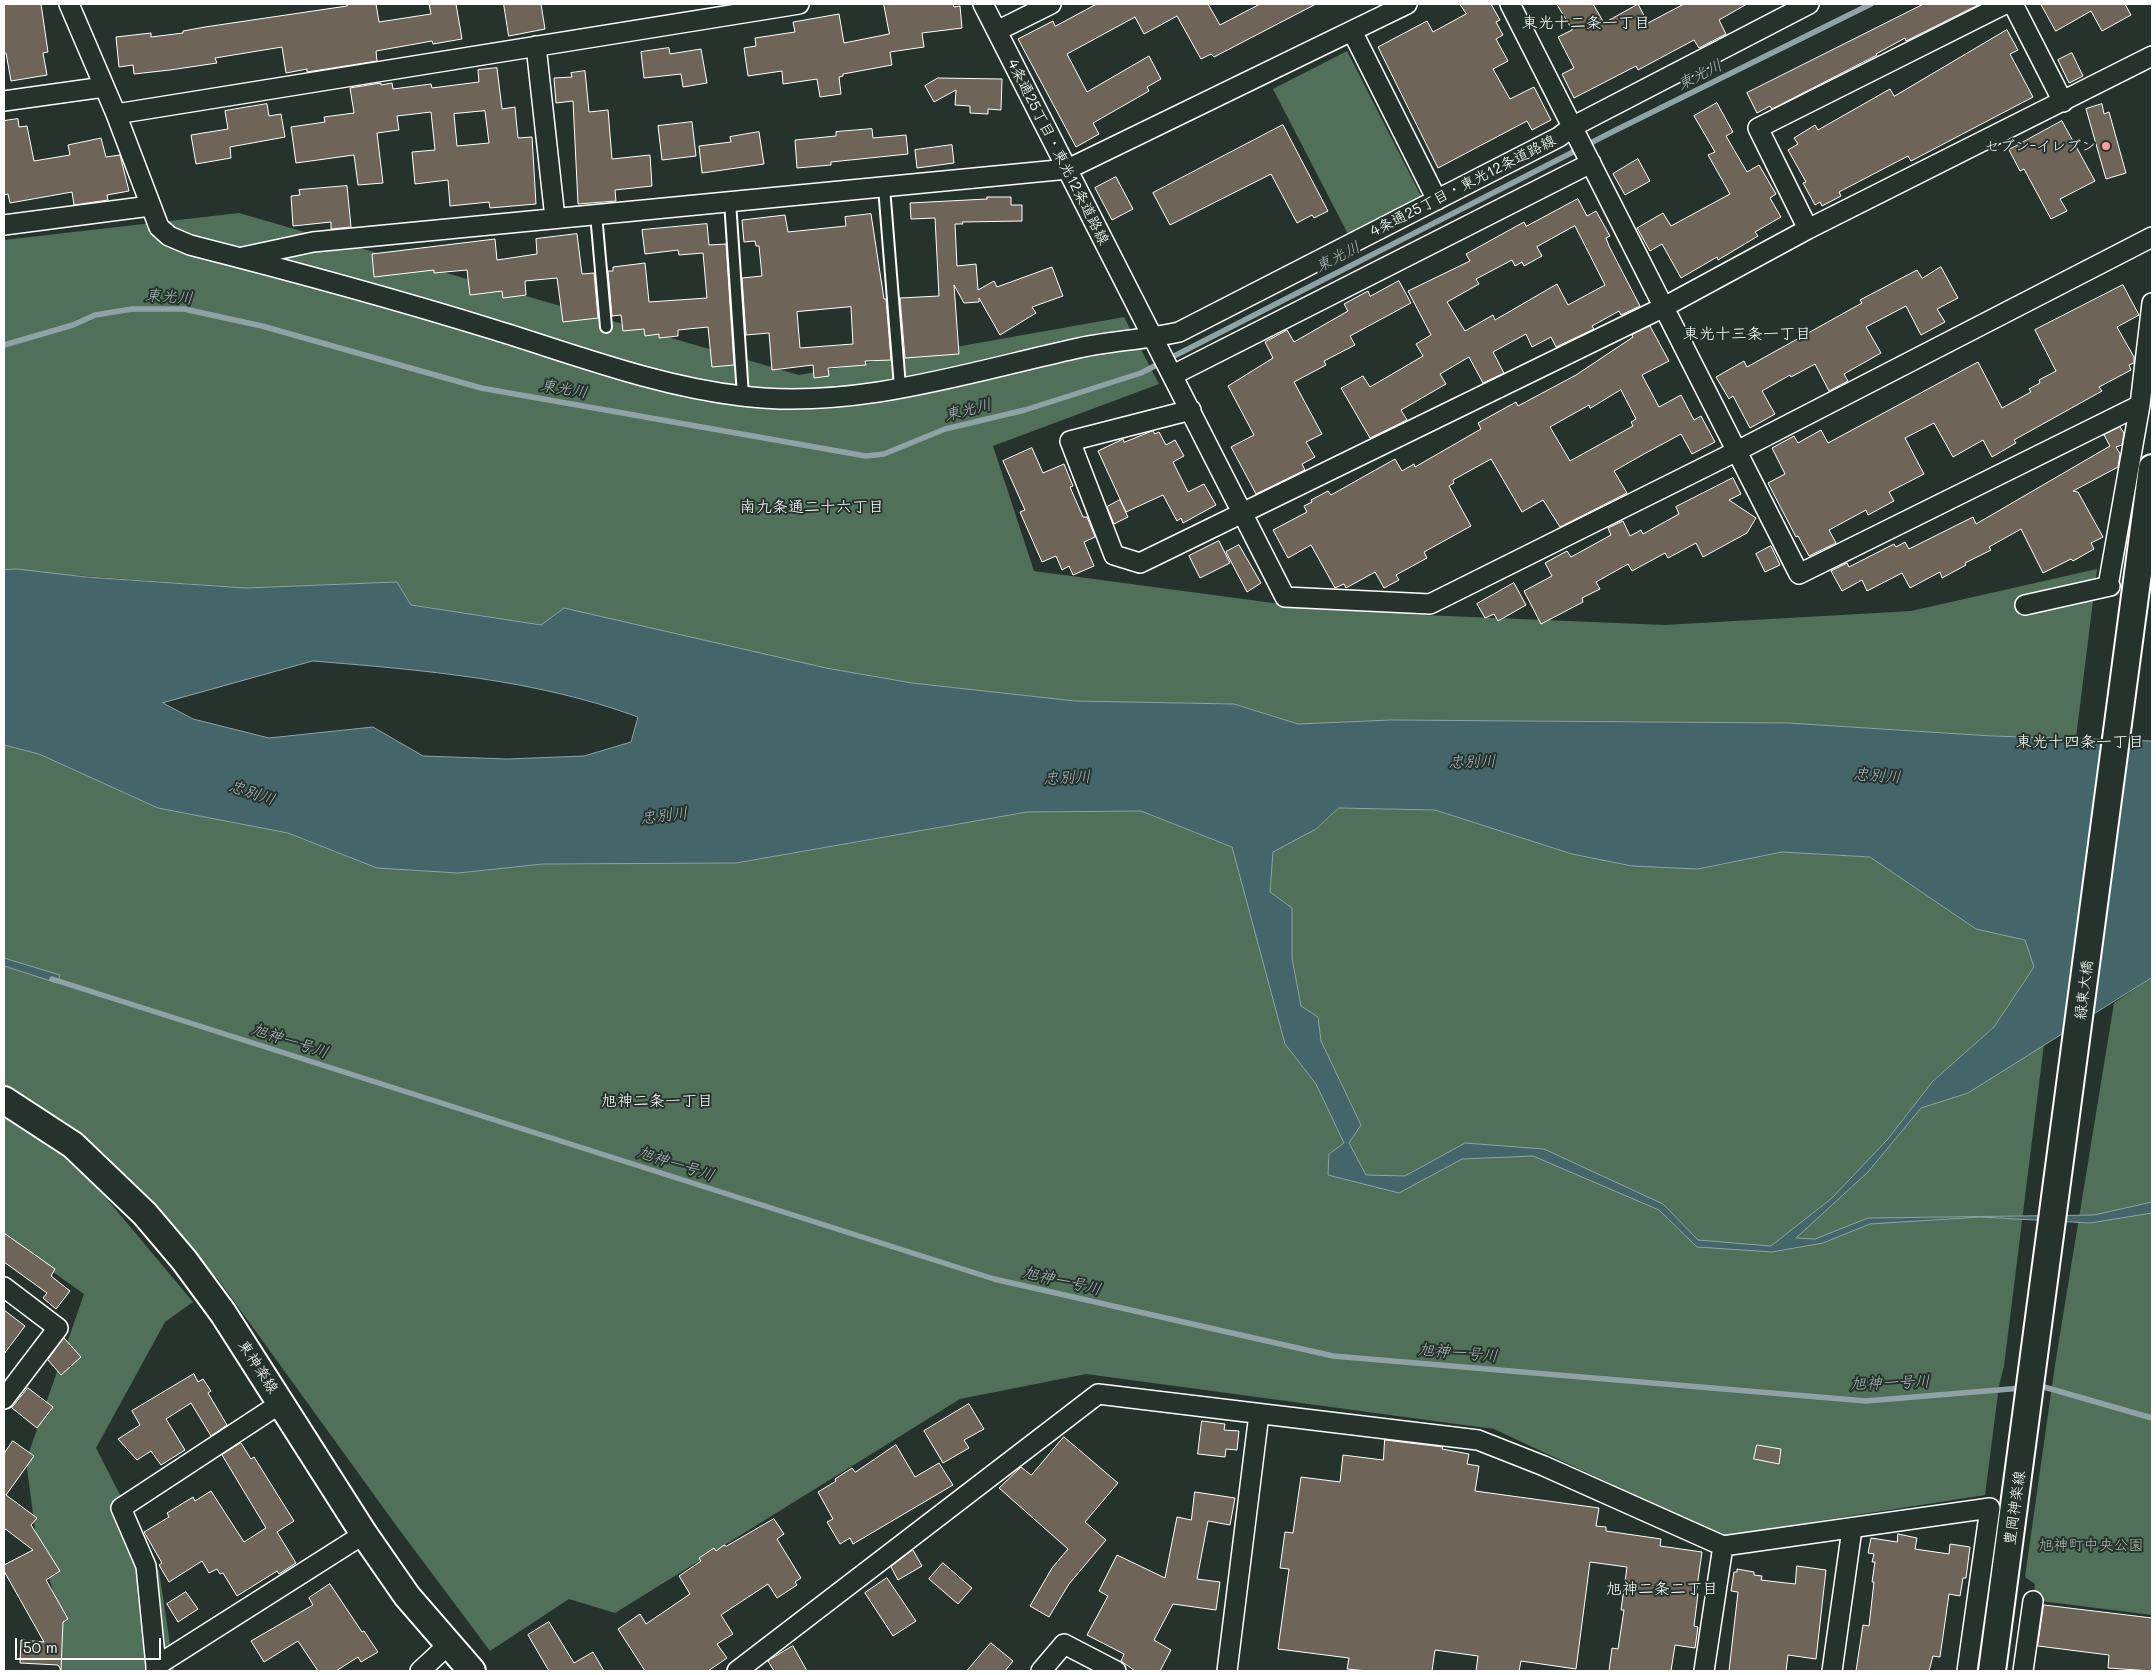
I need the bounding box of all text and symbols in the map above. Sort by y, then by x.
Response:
district label: 東光十二条一丁目 [1522,13,1650,33]
street label: 4条通25丁目・東光12条道路線 [1003,56,1113,248]
water label: 東光川 [1674,56,1726,94]
street label: 4条通25丁目・東光12条道路線 [1367,131,1559,241]
place label: セブン-イレブン [1985,137,2096,155]
marker: セブン-イレブン [2100,140,2112,152]
water label: 東光川 [1312,238,1364,276]
water label: 東光川 [144,286,194,308]
district label: 東光十三条一丁目 [1683,324,1811,344]
water label: 東光川 [539,375,589,403]
water label: 東光川 [942,395,994,425]
district label: 南九条通二十六丁目 [740,497,884,517]
district label: 東光十四条一丁目 [2016,732,2144,752]
water label: 忠別川 [1448,752,1496,772]
water label: 忠別川 [1852,765,1902,787]
water label: 忠別川 [1043,767,1091,789]
water label: 忠別川 [226,776,278,810]
water label: 忠別川 [639,804,689,828]
street label: 緑東大橋 [2071,959,2097,1021]
water label: 旭神一号川 [249,1020,331,1062]
district label: 旭神二条一丁目 [601,1091,713,1111]
water label: 旭神一号川 [635,1143,717,1185]
water label: 旭神一号川 [1021,1263,1103,1299]
street label: 東神楽線 [234,1337,282,1397]
water label: 旭神一号川 [1417,1340,1499,1366]
water label: 旭神一号川 [1850,1372,1930,1394]
street label: 豊岡神楽線 [2001,1470,2029,1546]
park label: 旭神町中央公園 [2039,1536,2143,1554]
district label: 旭神二条二丁目 [1606,1579,1718,1599]
scale bar [18,1628,164,1660]
text: 50 m [23,1637,58,1657]

